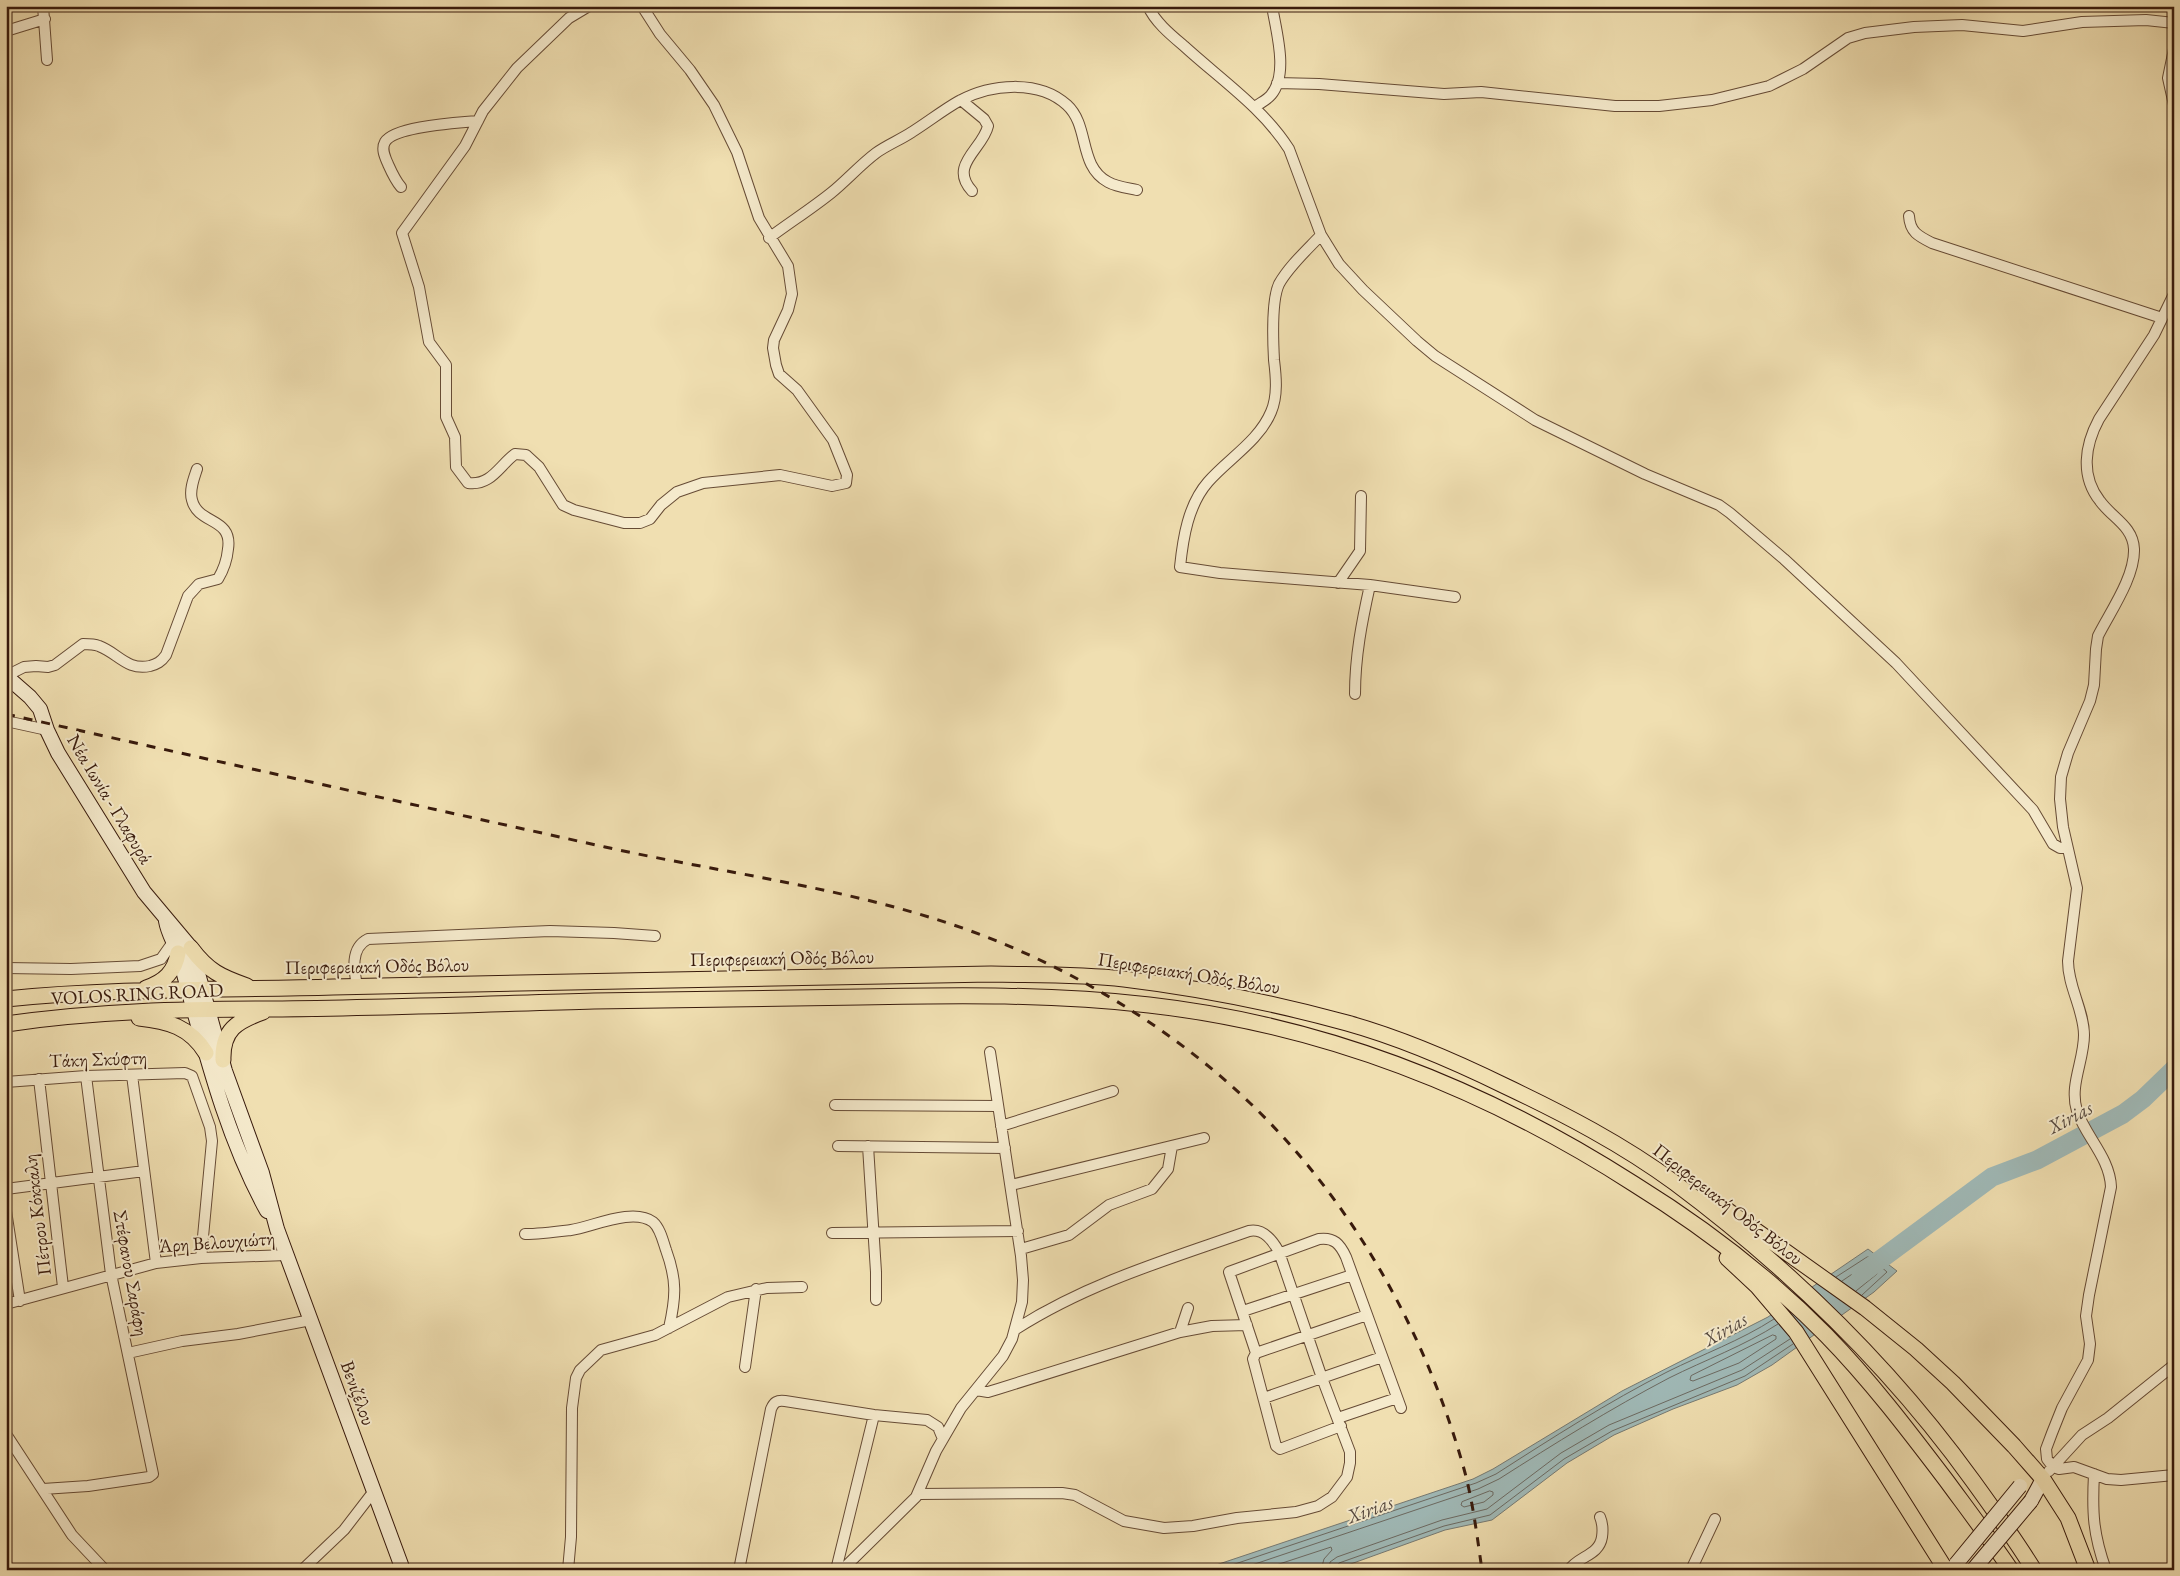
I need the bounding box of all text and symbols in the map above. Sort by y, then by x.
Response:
street label: Νέα Ιωνία - Γλαφυρά [61,730,159,869]
street label: Περιφερειακή Οδός Βόλου [690,944,874,972]
street label: Περιφερειακή Οδός Βόλου [1096,946,1282,1000]
street label: Περιφερειακή Οδός Βόλου [285,952,469,980]
street label: VOLOS RING ROAD [50,977,224,1011]
street label: Τάκη Σκύφτη [49,1045,147,1073]
water label: Xirias [2041,1094,2097,1140]
street label: Περιφερειακή Οδός Βόλου [1648,1137,1808,1271]
street label: Πέτρου Κόκκαλη [17,1153,57,1277]
street label: Στέφανου Σαράφη [108,1208,154,1338]
street label: Άρη Βελουχιώτη [157,1225,276,1259]
water label: Xirias [1696,1306,1752,1353]
street label: Βενιζέλου [335,1357,381,1429]
water label: Xirias [1342,1489,1397,1530]

